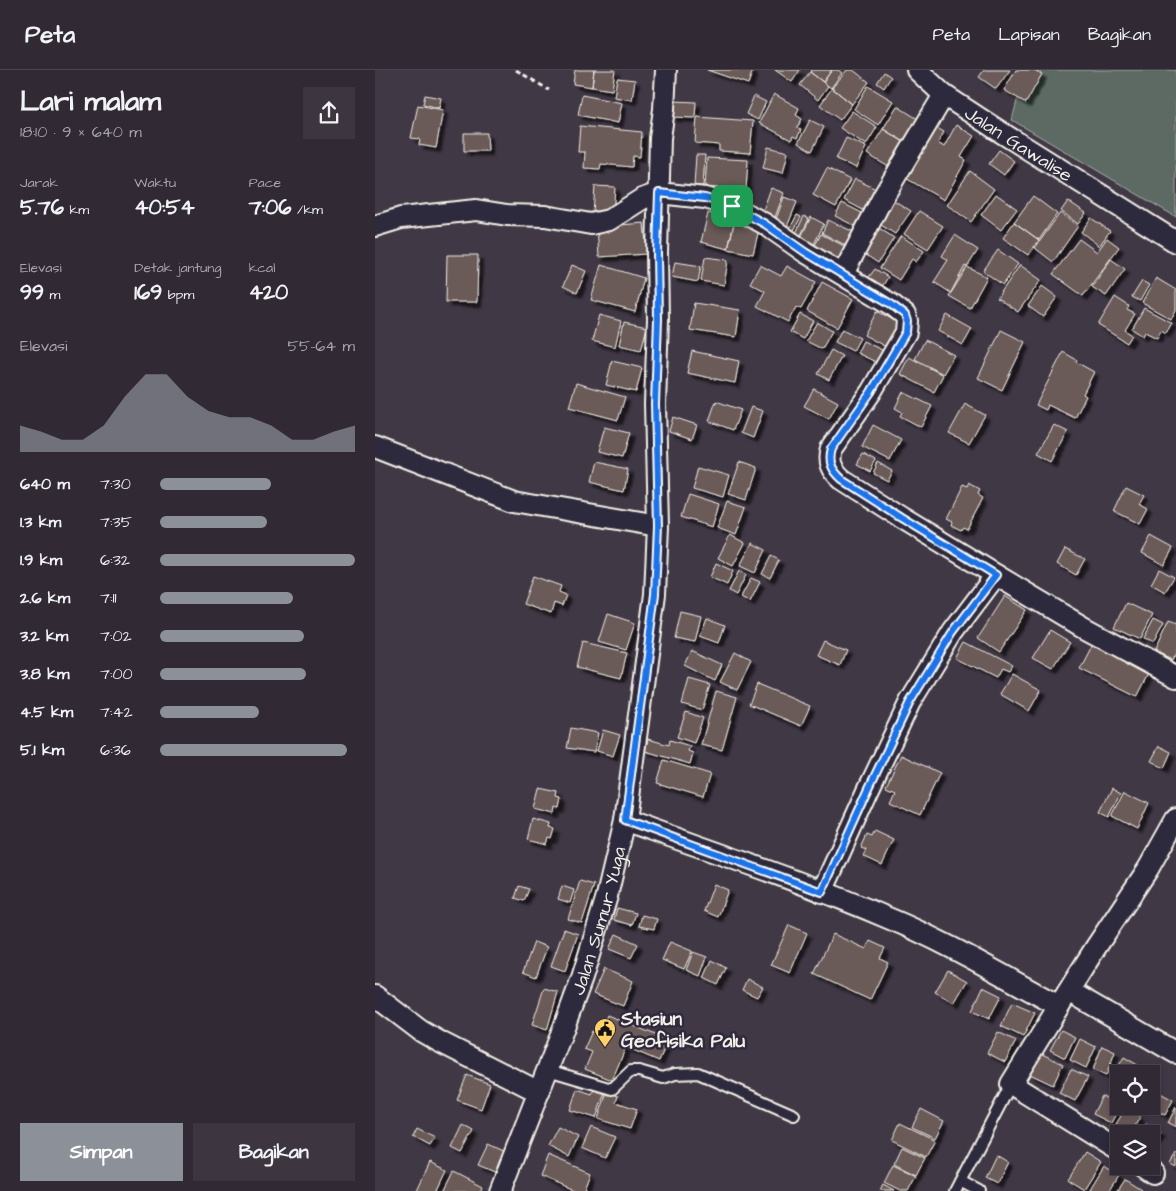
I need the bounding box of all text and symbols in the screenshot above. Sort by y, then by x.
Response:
text: Peta [25,18,75,52]
text: Peta [933,22,970,47]
text: Lapisan [998,22,1060,47]
text: Bagikan [1088,22,1151,47]
text: Lari malam [20,82,161,121]
button: share [303,87,355,139]
street label: Jalan Gawalise [959,100,1077,189]
text: 18:10 · 9 × 640 m [20,121,142,143]
text: Jarak [20,173,58,193]
text: Waktu [134,173,176,193]
text: Pace [249,173,281,193]
pin [711,185,753,227]
icon: arrive [718,192,746,220]
text: 5.76 [20,193,64,222]
text: 40:54 [134,193,195,222]
text: 7:06 [249,193,292,222]
text: km [64,200,89,220]
text: /km [292,200,323,220]
text: Elevasi [20,258,62,278]
text: Detak jantung [134,258,222,278]
text: kcal [249,258,275,278]
text: 99 [20,278,44,307]
text: 169 [134,278,162,307]
text: 420 [249,278,288,307]
text: m [44,285,60,305]
text: bpm [162,285,194,305]
text: Elevasi [20,335,68,357]
text: 55–64 m [288,335,355,357]
text: 640 m [20,473,70,495]
text: 7:30 [100,473,131,495]
text: 1.3 km [20,511,61,533]
text: 7:35 [100,511,132,533]
text: 1.9 km [20,549,62,571]
text: 6:32 [100,549,130,571]
text: 2.6 km [20,587,70,609]
text: 7:11 [100,587,117,609]
text: 3.2 km [20,625,68,647]
text: 7:02 [100,625,132,647]
text: 3.8 km [20,663,69,685]
text: 7:00 [100,663,133,685]
text: 4.5 km [20,701,73,723]
text: 7:42 [100,701,133,723]
text: 5.1 km [20,739,64,761]
text: 6:36 [100,739,131,761]
street label: Jalan Sumur Yuga [565,844,633,999]
place label: Stasiun Geofisika Palu [620,1006,745,1055]
public building icon: Stasiun Geofisika Palu [593,1017,617,1048]
map controls [1110,1065,1160,1175]
button: locate [1110,1065,1160,1115]
button: Simpan [20,1123,183,1181]
button: Bagikan [193,1123,355,1181]
button: layers [1110,1125,1160,1175]

